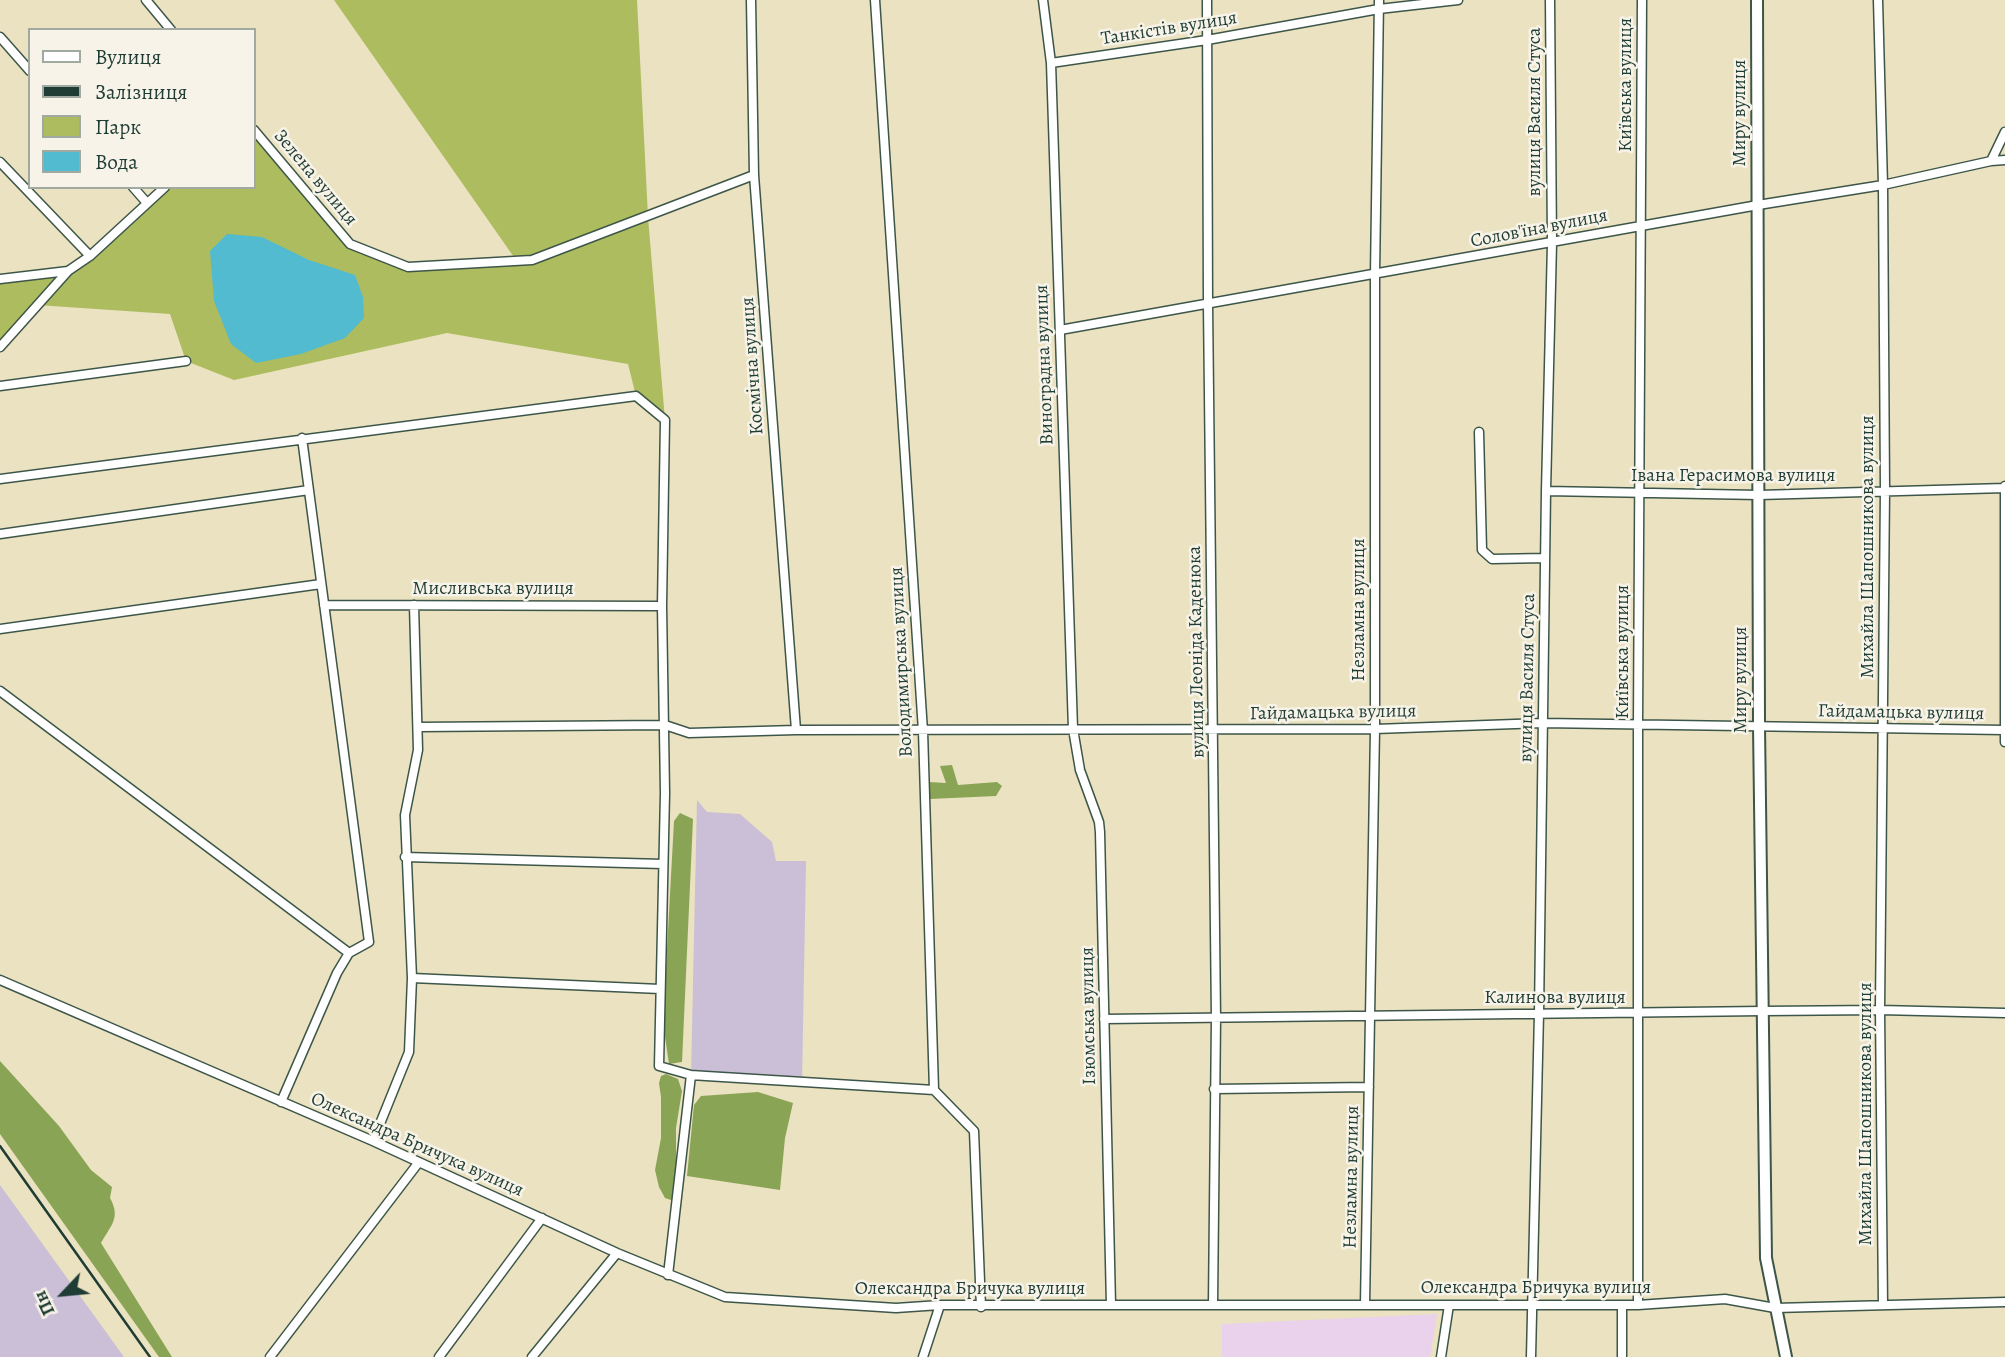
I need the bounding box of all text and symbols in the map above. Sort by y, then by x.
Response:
street label: Танкістів вулиця [1099,7,1239,51]
street label: Київська вулиця [1615,18,1637,152]
legend [28,28,256,189]
street label: вулиця Василя Стуса [1524,28,1546,196]
text: Вулиця [95,43,161,71]
street label: Миру вулиця [1729,59,1751,167]
text: Залізниця [95,78,187,106]
text: Парк [95,113,141,141]
street label: Зелена вулиця [268,125,362,231]
text: Вода [95,148,138,176]
street label: Солов'їна вулиця [1469,205,1609,253]
street label: Виноградна вулиця [1031,284,1059,446]
street label: Космічна вулиця [737,296,769,436]
street label: Михайла Шапошникова вулиця [1857,415,1879,679]
street label: Івана Герасимова вулиця [1631,465,1835,487]
street label: Незламна вулиця [1348,538,1370,682]
street label: вулиця Леоніда Каденюка [1184,546,1210,758]
street label: Володимирська вулиця [886,566,918,758]
street label: Мисливська вулиця [412,578,574,600]
street label: Київська вулиця [1612,585,1634,719]
street label: вулиця Василя Стуса [1515,593,1541,763]
street label: Миру вулиця [1730,626,1752,734]
street label: Гайдамацька вулиця [1250,700,1416,726]
street label: Гайдамацька вулиця [1818,700,1984,726]
street label: Ізюмська вулиця [1076,947,1102,1085]
street label: Михайла Шапошникова вулиця [1855,982,1877,1246]
street label: Калинова вулиця [1484,987,1626,1009]
street label: Олександра Бричука вулиця [307,1088,527,1202]
street label: Незламна вулиця [1339,1105,1365,1249]
north arrow [28,1259,98,1329]
street label: Олександра Бричука вулиця [1421,1277,1651,1299]
street label: Олександра Бричука вулиця [855,1278,1085,1300]
text: Пн [27,1286,61,1320]

